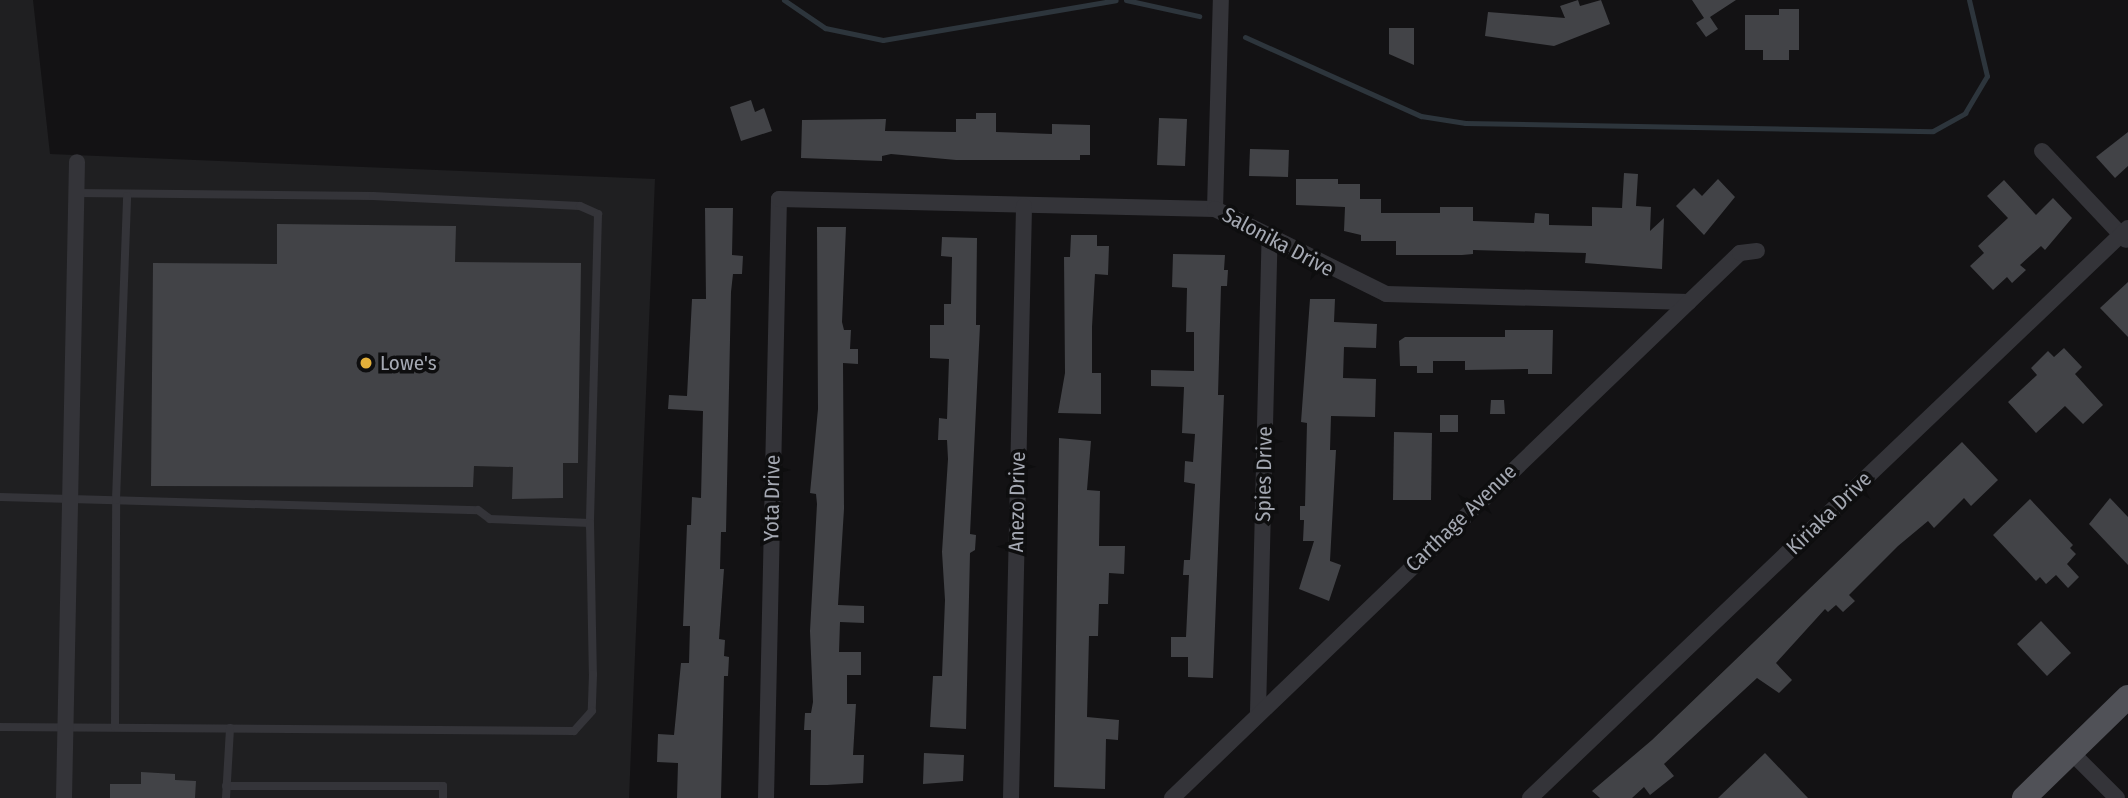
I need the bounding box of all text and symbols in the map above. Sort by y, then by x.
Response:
street label: Salonika Drive [1218,202,1338,282]
place label: Lowe's [380,350,437,376]
marker: Lowe's [358,355,374,371]
street label: Spies Drive [1251,426,1277,522]
street label: Anezo Drive [1004,451,1030,553]
street label: Yota Drive [759,454,785,542]
street label: Carthage Avenue [1400,459,1522,577]
street label: Kiriaka Drive [1781,466,1877,560]

